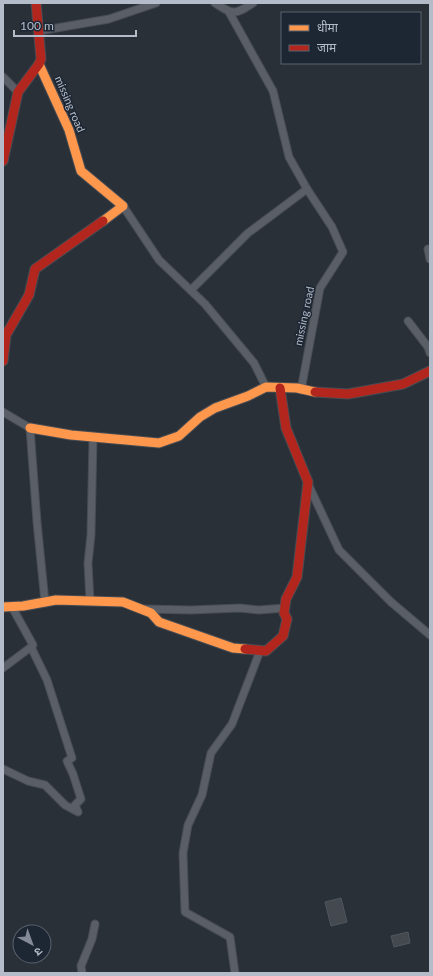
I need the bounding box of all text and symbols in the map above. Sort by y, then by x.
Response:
scale bar [14,12,136,38]
legend [281,12,421,64]
text: 100 m [20,18,54,33]
text: धीमा [317,20,339,35]
text: जाम [317,40,337,55]
street label: missing road [53,74,88,134]
street label: missing road [291,285,316,347]
north arrow [12,924,52,964]
text: उ [32,945,46,959]

